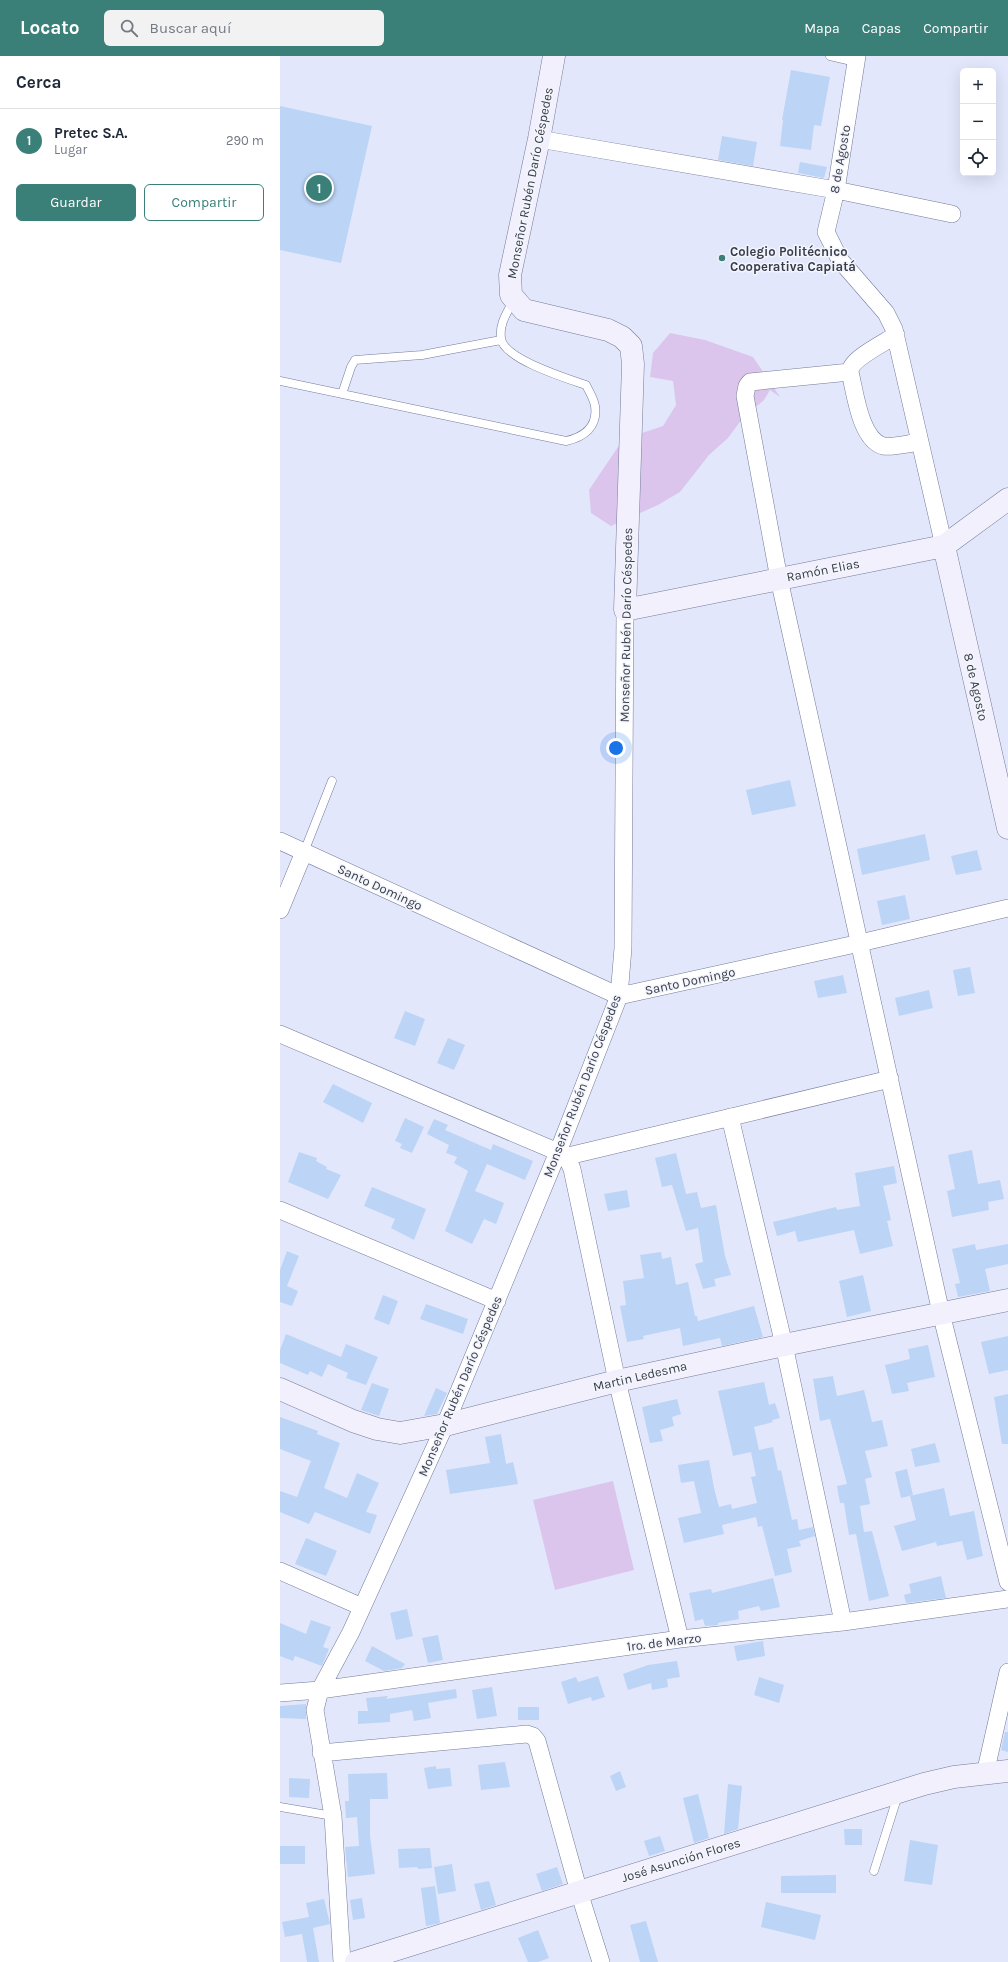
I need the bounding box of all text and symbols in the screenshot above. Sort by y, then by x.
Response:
search box [104,10,384,46]
text: Locato [20,17,80,39]
icon: search [118,17,140,39]
text: Buscar aquí [150,19,231,37]
text: Mapa [804,20,840,37]
text: Capas [862,20,901,37]
text: Compartir [923,20,988,37]
map controls [960,68,996,176]
button: + [960,68,996,104]
text: Cerca [16,72,61,92]
street label: Monseñor Rubén Darío Céspedes [504,86,556,280]
button: − [960,104,996,140]
text: Pretec S.A. [54,124,128,142]
street label: 8 de Agosto [827,124,853,194]
text: 1 [27,133,31,148]
text: 290 m [226,133,264,148]
button: locate [960,140,996,176]
text: Lugar [54,142,87,157]
pin: 1 [306,173,332,203]
button: Guardar [16,184,136,221]
button: Compartir [144,184,264,221]
place label: Colegio Politécnico Cooperativa Capiatá [730,244,856,274]
marker: Colegio Politécnico Cooperativa Capiatá [717,253,727,263]
street label: Monseñor Rubén Darío Céspedes [617,527,635,723]
street label: Ramón Elias [785,556,861,584]
street label: 8 de Agosto [961,652,991,722]
your location [606,738,626,758]
street label: Santo Domingo [335,861,425,913]
street label: Santo Domingo [643,964,737,998]
street label: Monseñor Rubén Darío Céspedes [540,992,624,1180]
street label: Monseñor Rubén Darío Céspedes [415,1293,505,1479]
street label: Martin Ledesma [592,1358,688,1394]
street label: 1ro. de Marzo [626,1630,702,1654]
street label: José Asunción Flores [620,1835,742,1885]

